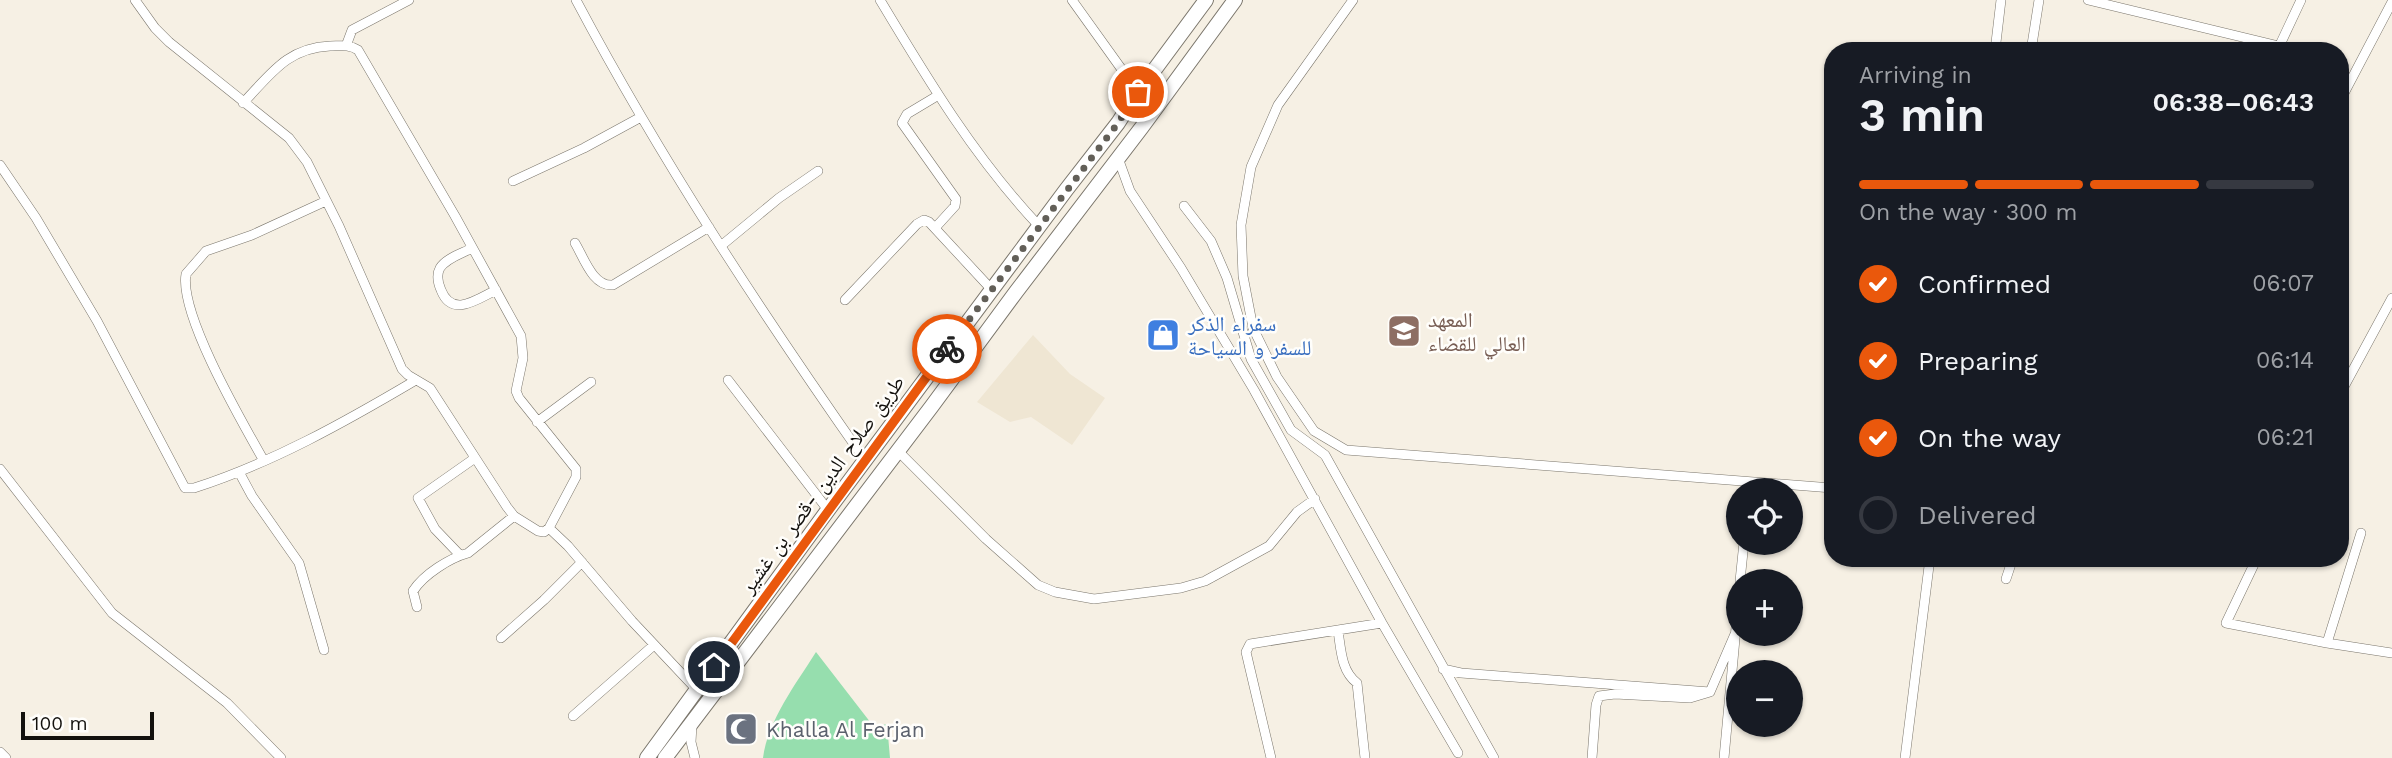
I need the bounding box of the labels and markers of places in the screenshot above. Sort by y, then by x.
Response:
pin [1108,62,1168,122]
place label: المعهد العالي للقضاء [1428,307,1526,360]
place label: سفراء الذكر للسفر و السياحة [1187,311,1311,360]
school or university icon: المعهد العالي للقضاء [1385,312,1423,350]
shop icon: سفراء الذكر للسفر و السياحة [1144,316,1182,354]
pin [684,637,744,697]
mosque icon: Khalla Al Ferjan [722,710,760,748]
place label: Khalla Al Ferjan [766,717,925,742]

